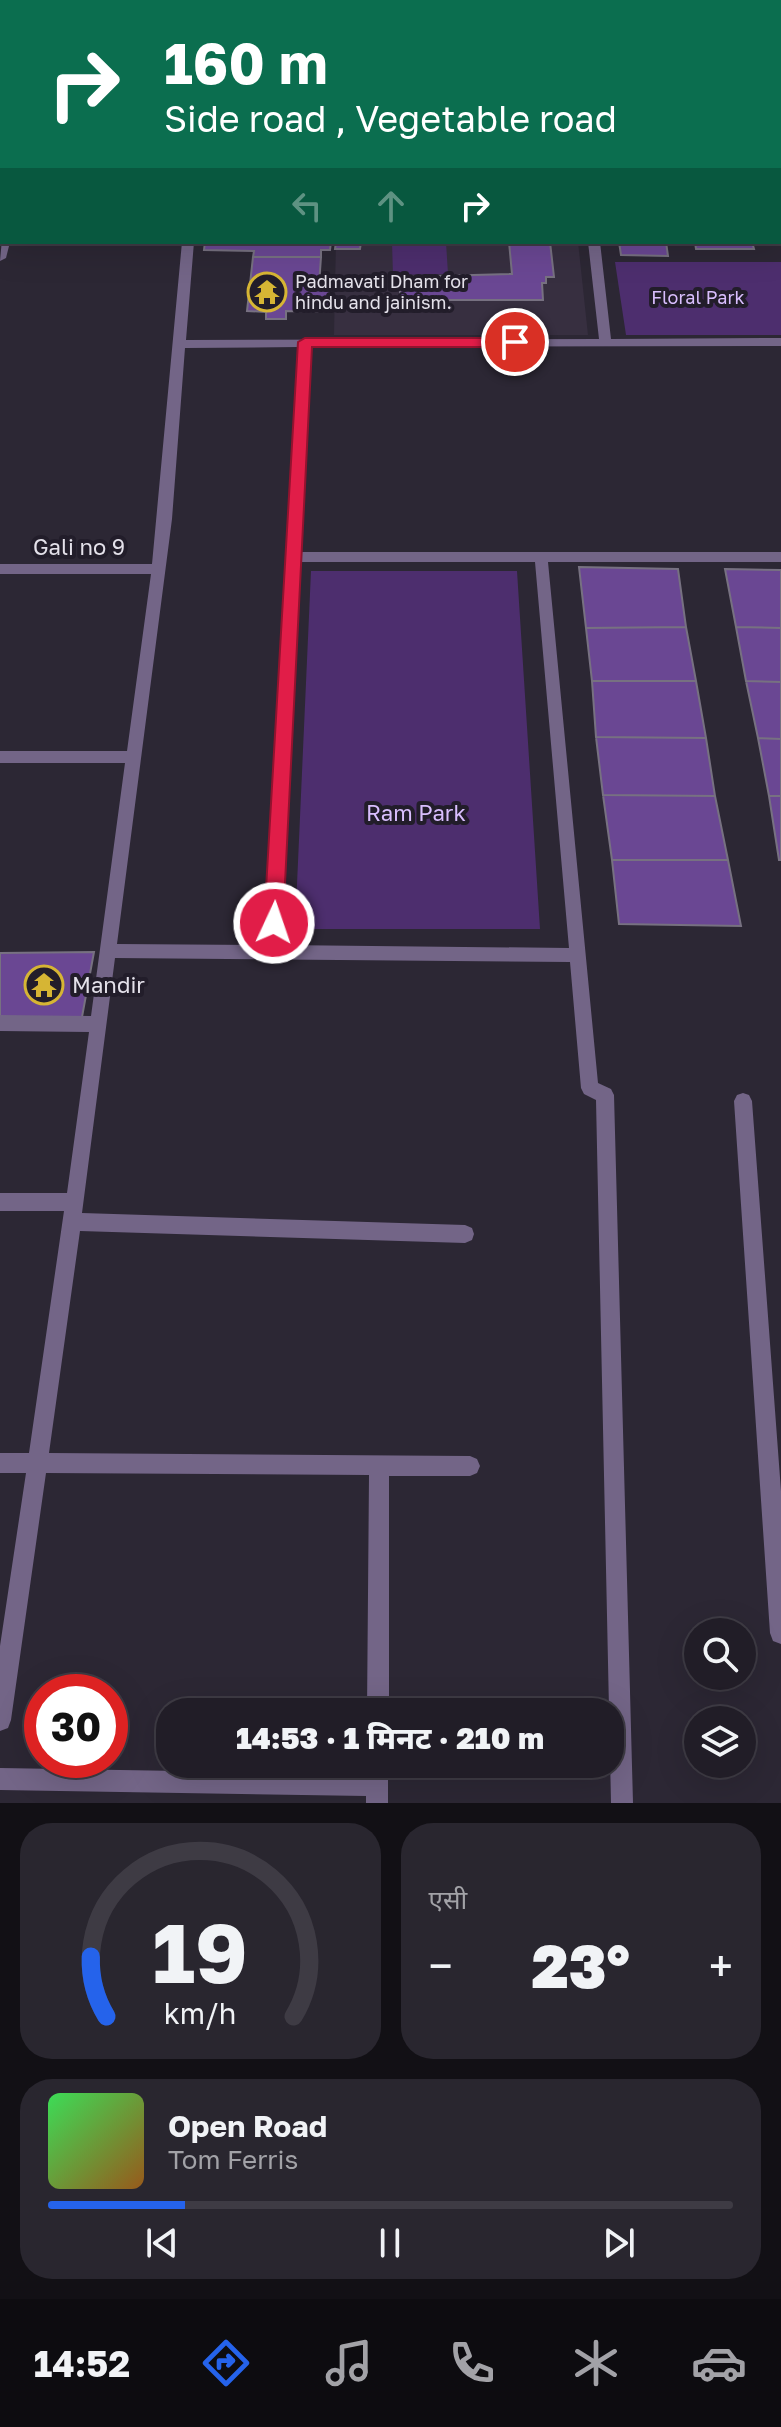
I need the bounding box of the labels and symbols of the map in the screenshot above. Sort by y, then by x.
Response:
place label: Padmavati Dham for hindu and jainism. [295,270,468,313]
temple icon: Padmavati Dham for hindu and jainism. [246,271,288,313]
park label: Floral Park [651,286,745,308]
pin [481,308,549,376]
street label: Gali no 9 [33,533,125,560]
park label: Ram Park [366,799,466,826]
position arrow [232,881,316,965]
temple icon: Mandir [23,964,65,1006]
place label: Mandir [72,971,145,998]
speed limit sign: 30 [24,1674,128,1778]

